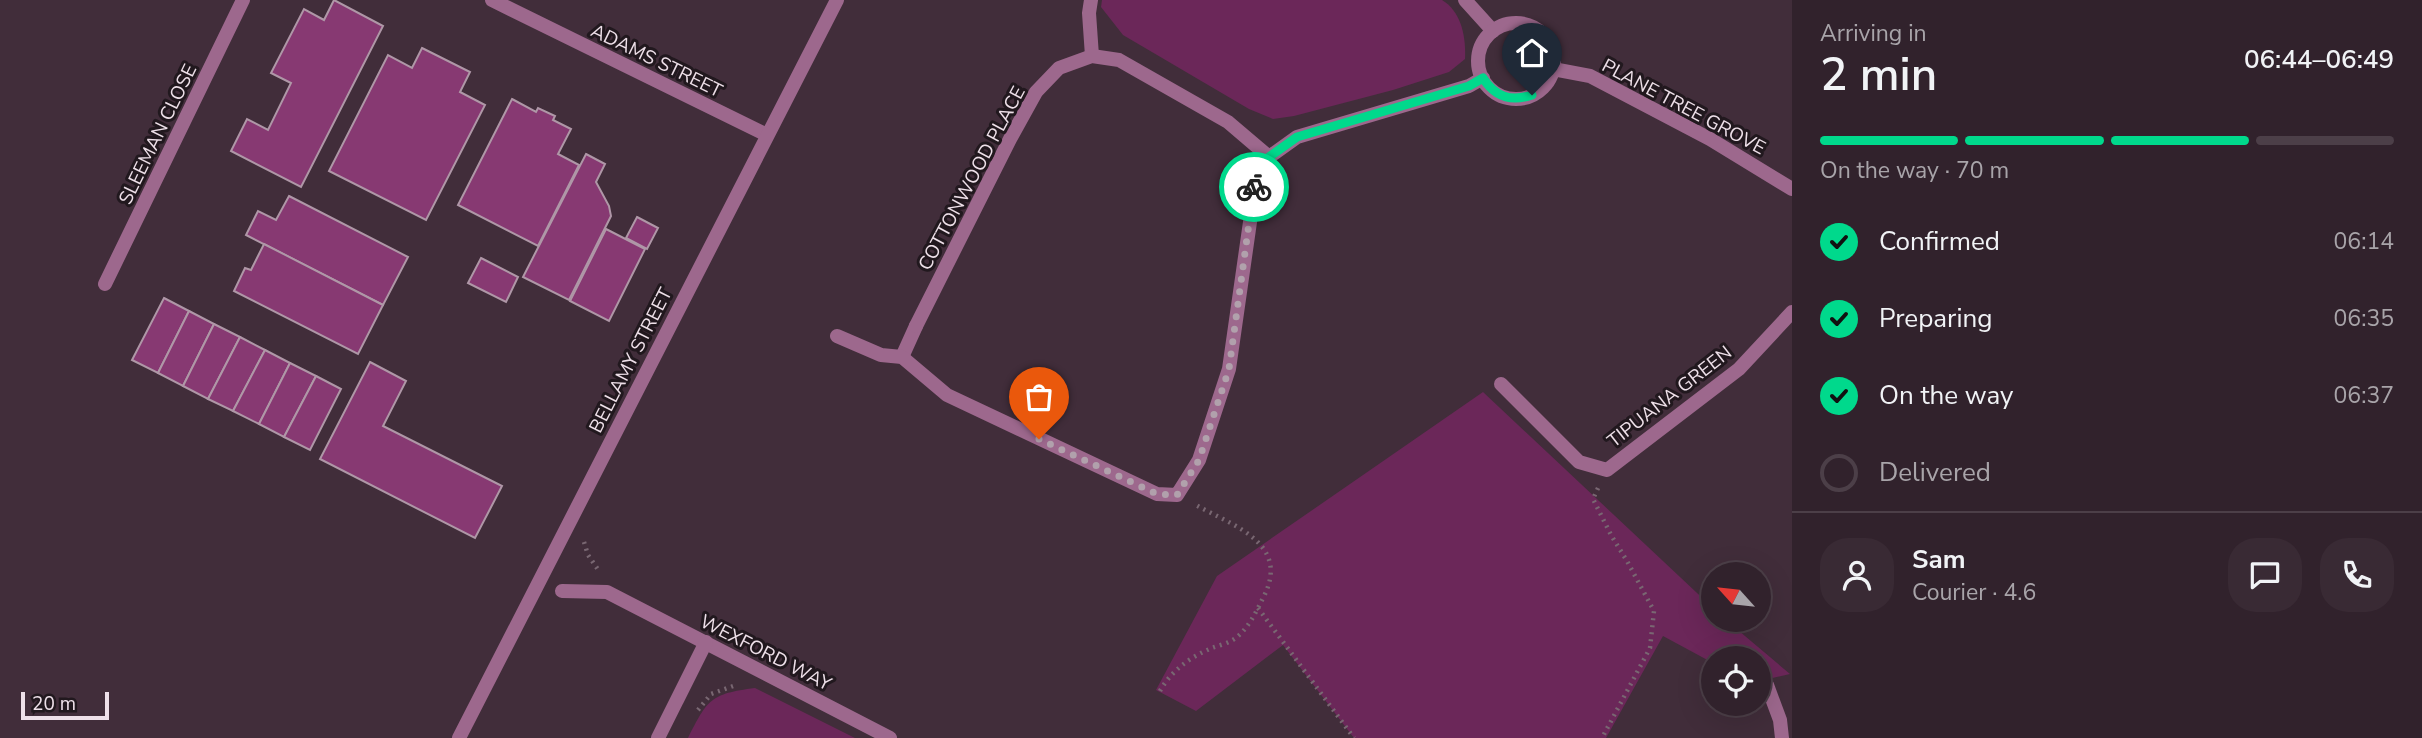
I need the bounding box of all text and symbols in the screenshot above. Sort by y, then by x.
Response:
street label: ADAMS STREET [586,18,727,104]
text: Arriving in [1820,18,1927,49]
pin [1502,23,1562,95]
icon: home [1513,34,1551,72]
text: 06:44–06:49 [2244,42,2394,77]
text: 2 min [1820,43,1937,106]
street label: PLANE TREE GROVE [1597,53,1770,161]
street label: SLEEMAN CLOSE [113,60,203,209]
street label: COTTONWOOD PLACE [912,82,1032,275]
courier [1219,152,1289,222]
text: On the way · 70 m [1820,155,2009,186]
icon: bike [1235,168,1273,206]
icon: check [1820,223,1858,261]
text: Confirmed [1879,224,2000,259]
text: 06:14 [2334,226,2394,257]
street label: BELLAMY STREET [583,283,679,437]
icon: check [1820,300,1858,338]
text: Preparing [1879,301,1992,336]
text: 06:35 [2334,303,2394,334]
street label: TIPUANA GREEN [1602,340,1737,454]
pin [1009,367,1069,439]
icon: check [1820,377,1858,415]
icon: bag [1020,378,1058,416]
text: On the way [1879,378,2013,413]
text: 06:37 [2334,380,2394,411]
text: Delivered [1879,455,1991,490]
button: person [1820,538,1894,612]
button: chat [2228,538,2302,612]
button: phone [2320,538,2394,612]
text: Sam [1912,542,1965,577]
north arrow [1701,562,1771,632]
map controls [1701,562,1771,716]
text: Courier · 4.6 [1912,577,2036,608]
street label: WEXFORD WAY [695,609,836,698]
button: locate [1701,646,1771,716]
scale bar [21,689,108,721]
text: 20 m [32,691,76,717]

